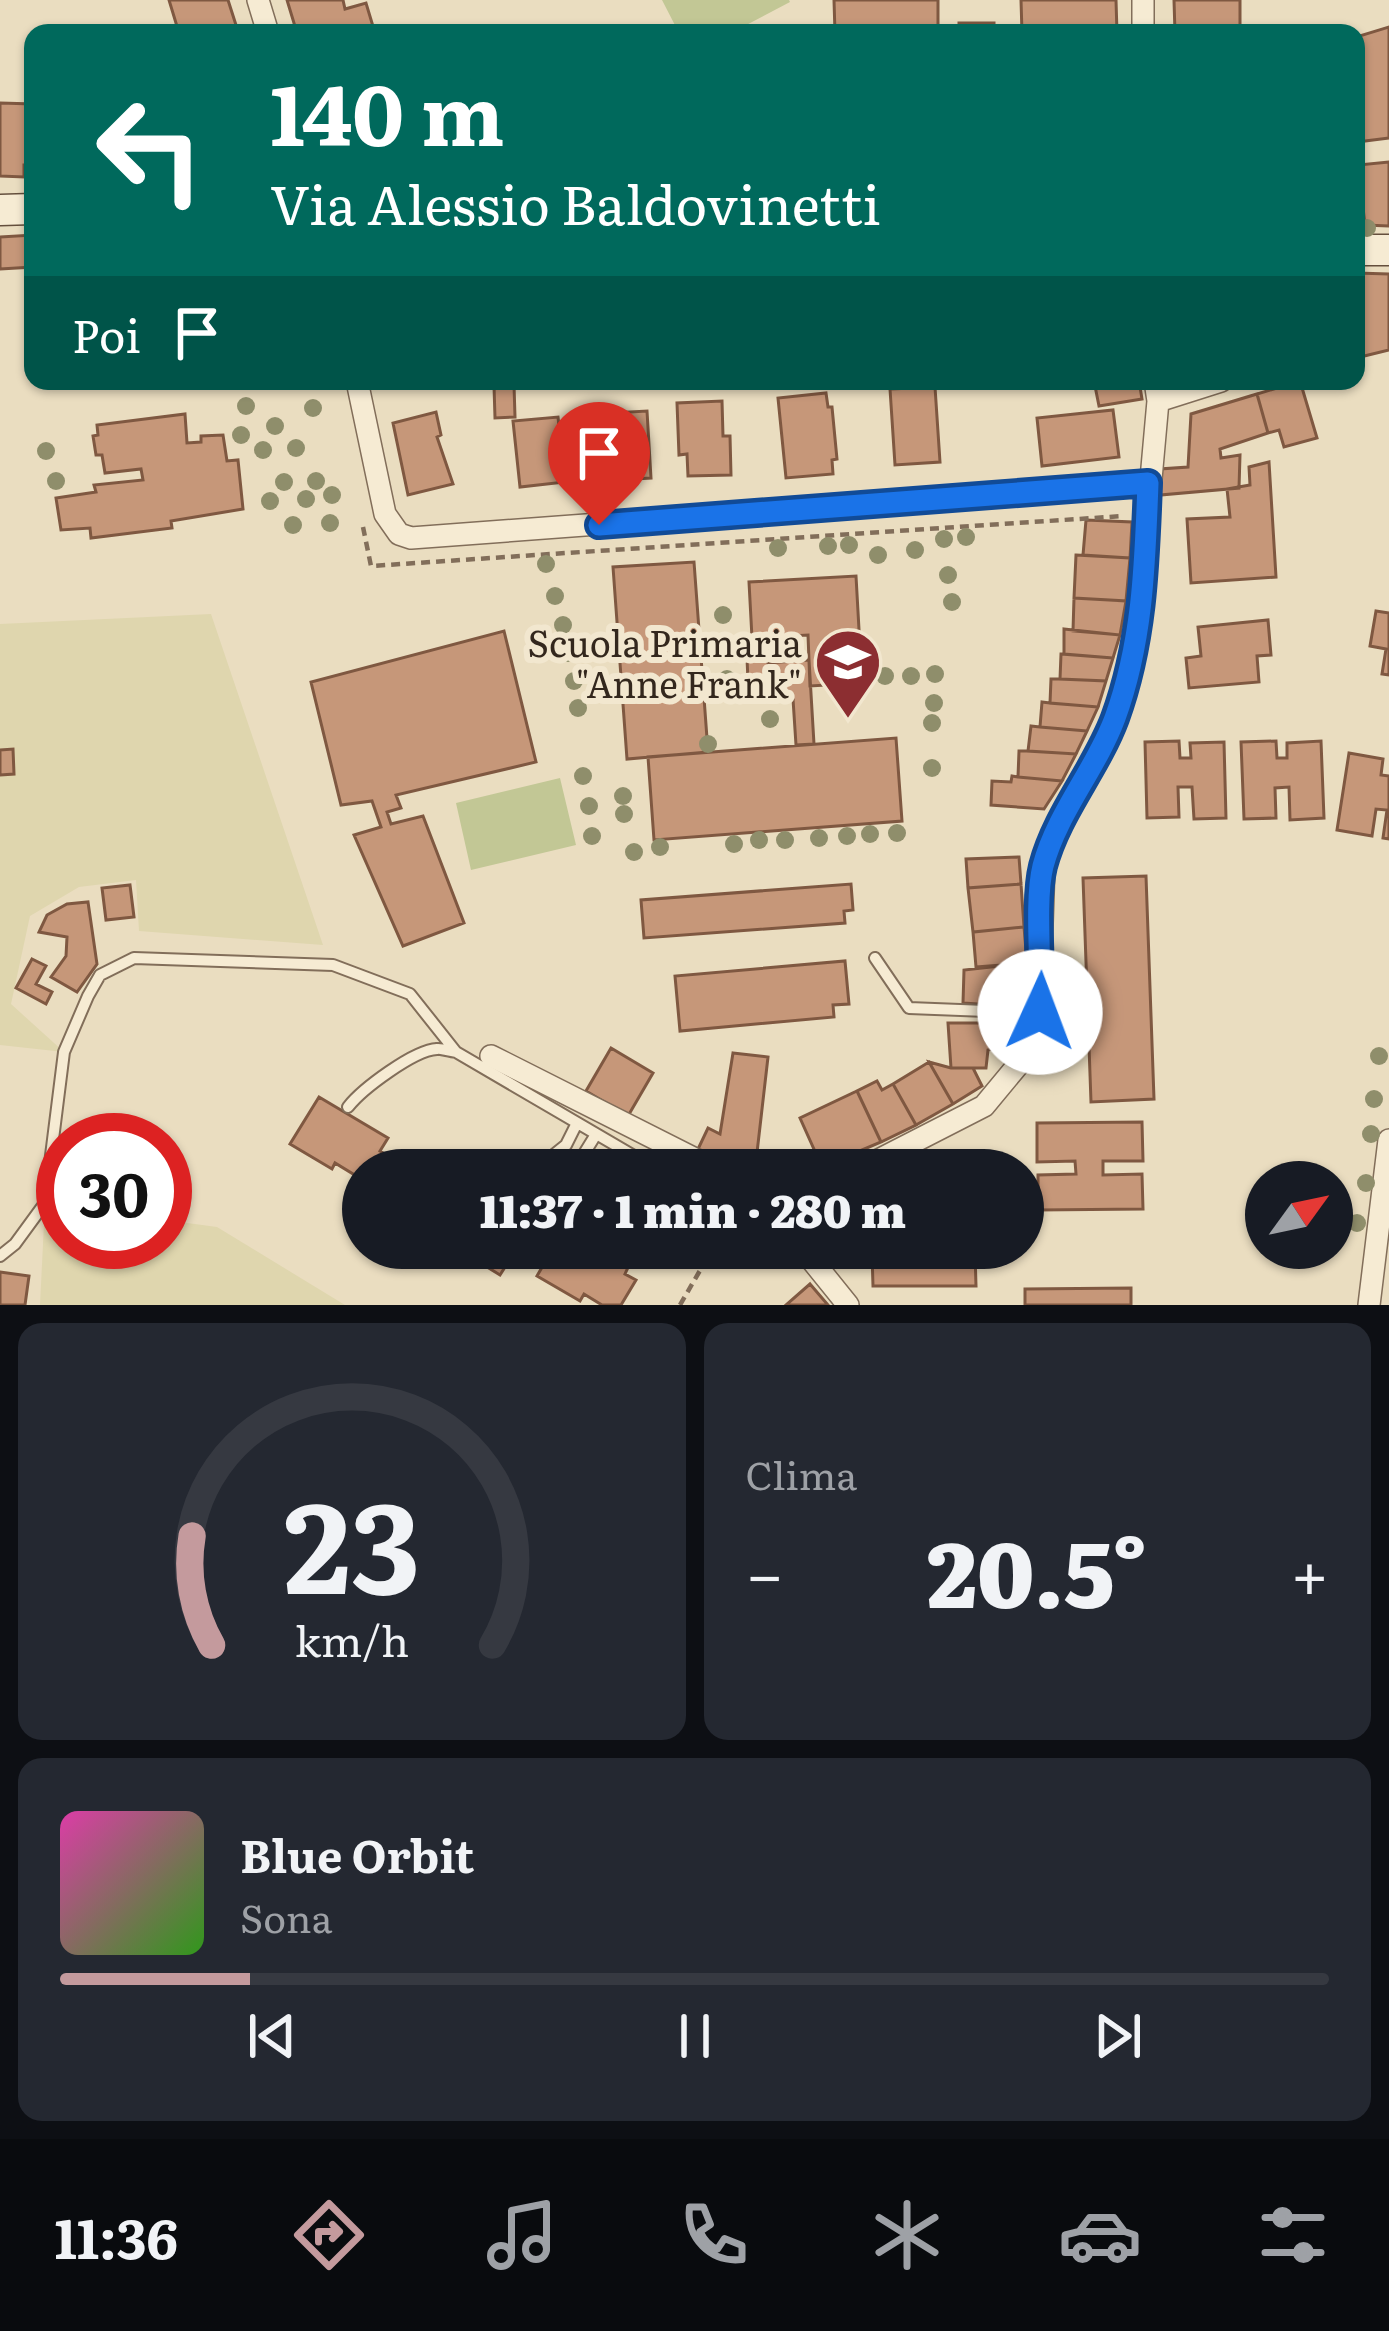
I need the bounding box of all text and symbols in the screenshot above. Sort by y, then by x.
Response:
text: 140 m [270,47,505,172]
icon: left [72,72,228,228]
text: Via Alessio Baldovinetti [270,161,881,242]
text: Poi [72,300,140,367]
icon: arrive [164,300,230,366]
pin [548,402,650,525]
icon: arrive [566,420,632,486]
place label: Scuola Primaria "Anne Frank" [527,615,803,709]
school or university icon: Scuola Primaria "Anne Frank" [813,627,883,721]
position arrow [977,949,1103,1075]
speed limit sign: 30 [36,1113,192,1269]
north arrow [1245,1161,1353,1269]
map controls [1245,1161,1353,1269]
text: 11:37 · 1 min · 280 m [480,1175,906,1242]
text: Clima [746,1444,857,1502]
text: 23 [283,1447,420,1632]
text: 20.5° [927,1502,1148,1636]
text: − [746,1521,784,1619]
text: + [1291,1521,1329,1619]
text: km/h [295,1606,409,1669]
text: Blue Orbit [240,1820,474,1887]
text: Sona [240,1887,333,1945]
icon: previous [239,2003,305,2069]
icon: pause [662,2003,728,2069]
icon: next [1085,2003,1151,2069]
icon: directions [287,2193,371,2277]
icon: music [480,2193,564,2277]
icon: phone [672,2193,756,2277]
icon: climate [865,2193,949,2277]
icon: car [1058,2193,1142,2277]
icon: filters [1251,2193,1335,2277]
text: 11:36 [54,2195,178,2276]

